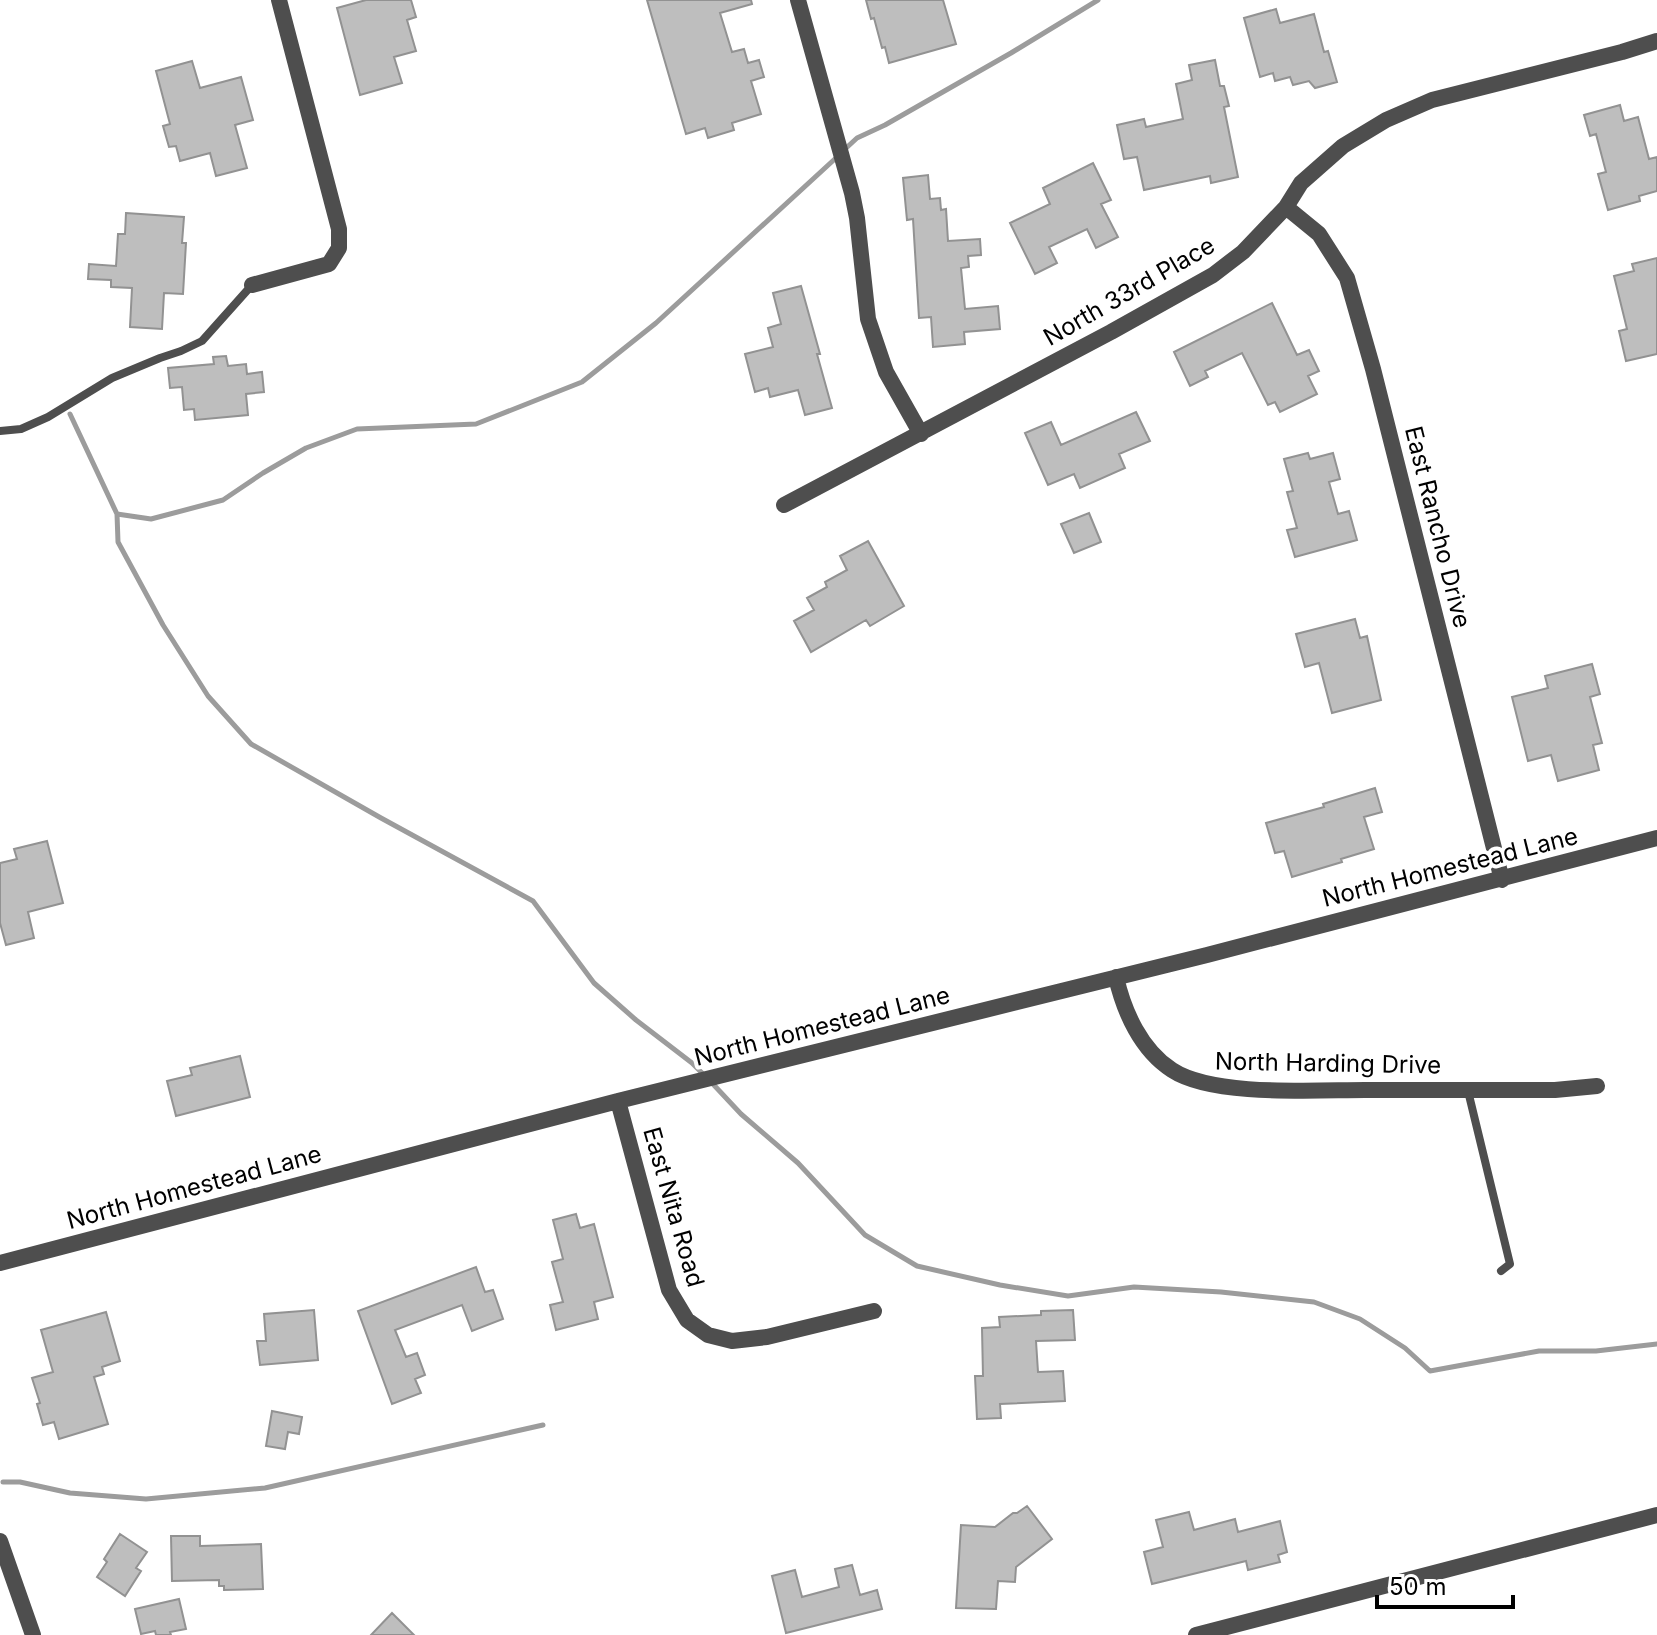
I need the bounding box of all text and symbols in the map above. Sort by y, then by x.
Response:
street label: North 33rd Place [1038,230,1220,352]
street label: East Rancho Drive [1399,423,1477,631]
street label: North Homestead Lane [1319,821,1581,913]
street label: North Homestead Lane [691,980,953,1072]
street label: North Harding Drive [1215,1047,1441,1079]
street label: East Nita Road [637,1124,711,1290]
street label: North Homestead Lane [63,1139,325,1235]
scale bar [1377,1559,1513,1609]
text: 50 m [1389,1572,1447,1601]

